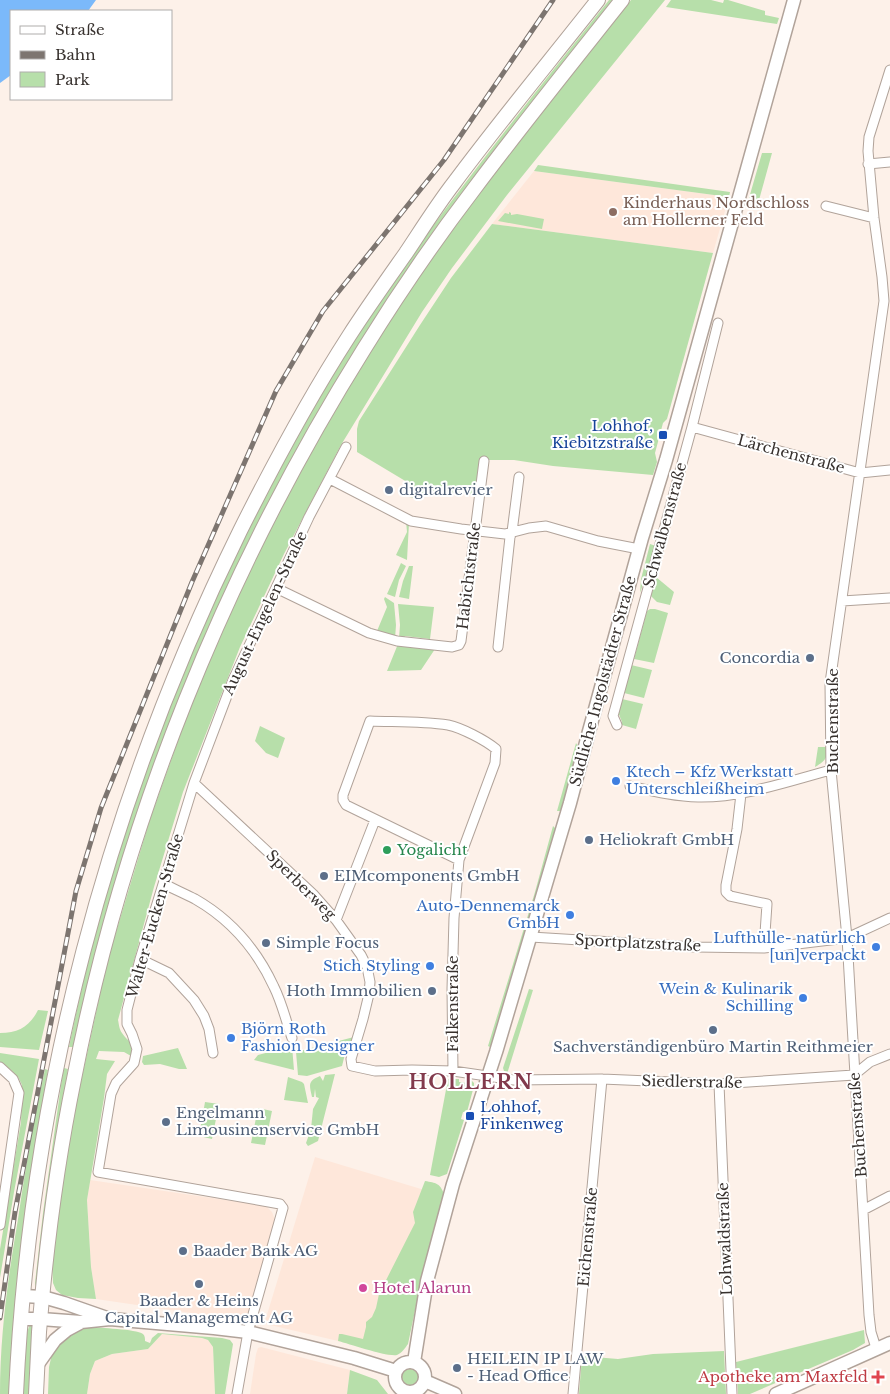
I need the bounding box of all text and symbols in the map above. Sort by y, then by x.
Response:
legend [10,10,172,100]
text: Straße [55,20,105,39]
text: Bahn [55,45,95,64]
text: Park [55,70,91,89]
place label: Kinderhaus Nordschloss am Hollerner Feld [623,193,809,229]
marker: Kinderhaus Nordschloss am Hollerner Feld [607,206,619,218]
place label: Lohhof, Kiebitzstraße [552,416,653,452]
marker: Lohhof, Kiebitzstraße [657,429,669,441]
street label: Lärchenstraße [735,430,847,477]
street label: Schwalbenstraße [639,460,690,590]
place label: digitalrevier [399,480,493,499]
marker: digitalrevier [383,484,395,496]
street label: Habichtstraße [452,521,485,631]
street label: August-Engelen-Straße [218,528,311,699]
street label: Südliche Ingolstädter Straße [565,574,640,788]
place label: Concordia [719,648,801,667]
marker: Concordia [804,652,816,664]
street label: Buchenstraße [823,668,842,774]
place label: Ktech – Kfz Werkstatt Unterschleißheim [626,762,794,798]
marker: Ktech – Kfz Werkstatt Unterschleißheim [610,775,622,787]
place label: Heliokraft GmbH [599,830,734,849]
street label: Walter-Eucken-Straße [122,831,187,1001]
marker: Heliokraft GmbH [583,834,595,846]
place label: Yogalicht [396,840,468,859]
marker: Yogalicht [381,844,393,856]
street label: Sperberweg [262,846,341,924]
place label: EIMcomponents GmbH [334,866,520,885]
marker: EIMcomponents GmbH [318,870,330,882]
place label: Auto-Dennemarck GmbH [416,896,561,932]
marker: Auto-Dennemarck GmbH [564,909,576,921]
place label: Lufthülle- natürlich [un]verpackt [713,928,866,964]
street label: Sportplatzstraße [574,930,702,955]
place label: Simple Focus [276,933,379,952]
marker: Simple Focus [260,937,272,949]
marker: Lufthülle- natürlich [un]verpackt [870,941,882,953]
street label: Falkenstraße [443,955,462,1053]
place label: Stich Styling [323,956,421,975]
marker: Stich Styling [424,960,436,972]
place label: Wein & Kulinarik Schilling [658,979,794,1015]
place label: Hoth Immobilien [286,981,422,1000]
marker: Hoth Immobilien [426,985,438,997]
marker: Wein & Kulinarik Schilling [797,992,809,1004]
place label: Björn Roth Fashion Designer [241,1019,375,1055]
marker: Sachverständigenbüro Martin Reithmeier [707,1024,719,1036]
marker: Björn Roth Fashion Designer [225,1032,237,1044]
place label: Sachverständigenbüro Martin Reithmeier [553,1037,874,1056]
district label: HOLLERN [409,1070,533,1094]
street label: Siedlerstraße [641,1071,743,1092]
street label: Buchenstraße [844,1072,871,1178]
place label: Lohhof, Finkenweg [480,1097,564,1133]
place label: Engelmann Limousinenservice GmbH [176,1103,380,1139]
marker: Lohhof, Finkenweg [464,1110,476,1122]
marker: Engelmann Limousinenservice GmbH [160,1116,172,1128]
street label: Lohwaldstraße [713,1182,736,1296]
street label: Eichenstraße [574,1186,601,1288]
place label: Baader Bank AG [193,1241,318,1260]
marker: Baader Bank AG [177,1245,189,1257]
marker: Baader & Heins Capital Management AG [193,1278,205,1290]
place label: Hotel Alarun [373,1278,471,1297]
marker: Hotel Alarun [357,1282,369,1294]
place label: Baader & Heins Capital Management AG [105,1291,293,1327]
place label: HEILEIN IP LAW - Head Office [467,1349,604,1385]
marker: HEILEIN IP LAW - Head Office [451,1362,463,1374]
place label: Apotheke am Maxfeld [697,1367,868,1386]
marker: Apotheke am Maxfeld [872,1371,884,1383]

